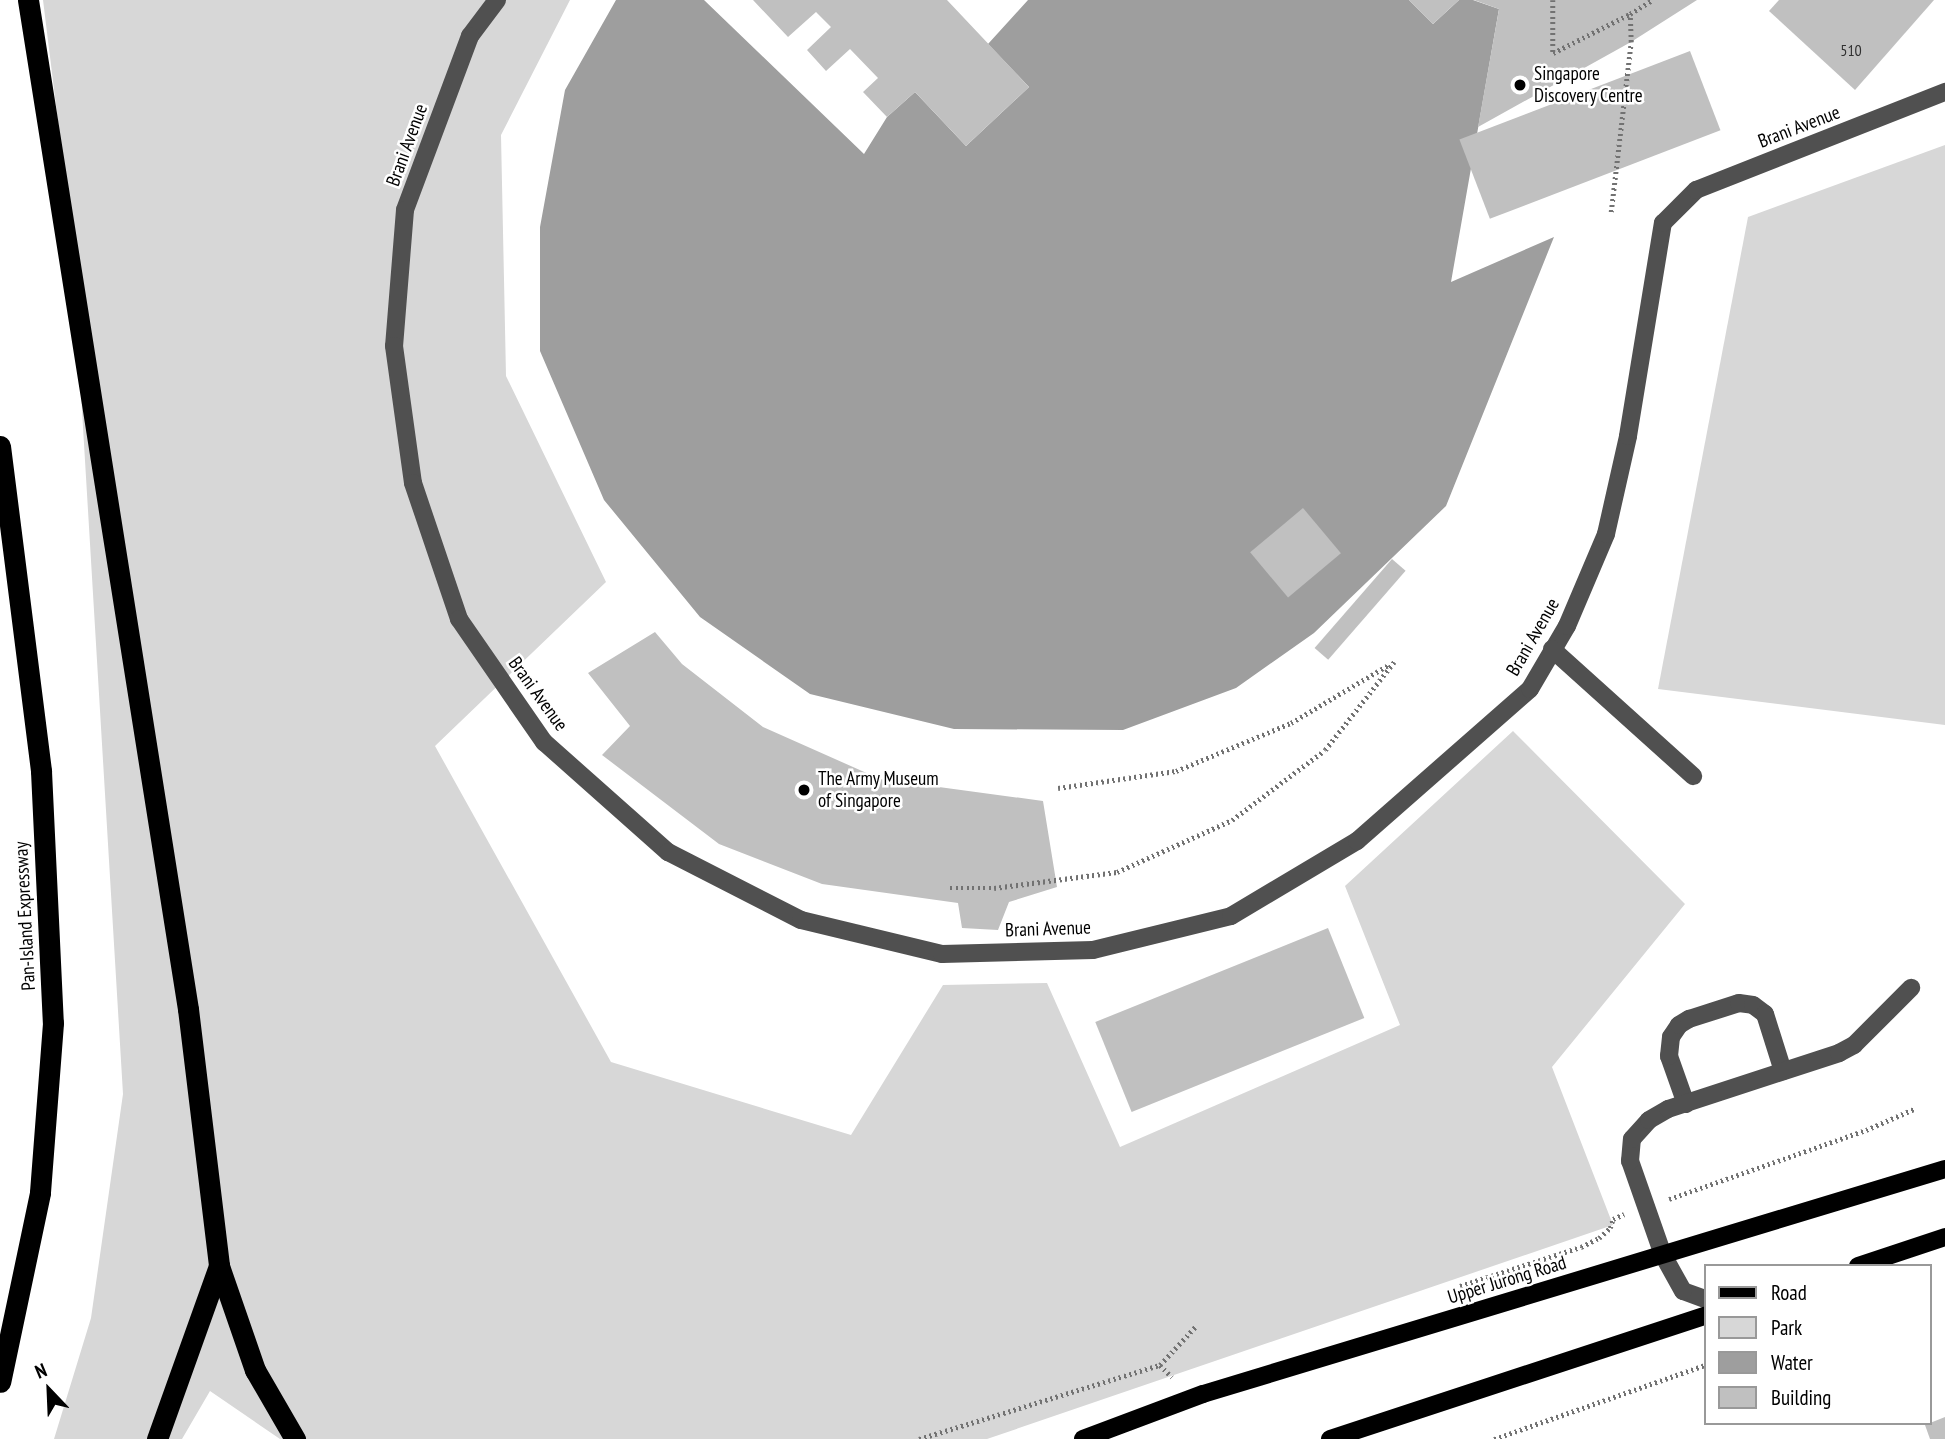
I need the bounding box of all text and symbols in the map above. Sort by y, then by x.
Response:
house number: 510 [1840,40,1862,60]
place label: Singapore Discovery Centre [1534,63,1643,107]
marker: Singapore Discovery Centre [1512,77,1528,93]
street label: Brani Avenue [382,101,432,189]
street label: Brani Avenue [1755,101,1843,153]
street label: Brani Avenue [1502,594,1564,680]
street label: Brani Avenue [503,652,573,736]
place label: The Army Museum of Singapore [818,768,940,812]
marker: The Army Museum of Singapore [796,782,812,798]
street label: Pan-Island Expressway [10,841,40,991]
street label: Brani Avenue [1004,916,1092,942]
street label: Upper Jurong Road [1445,1251,1569,1309]
legend [1703,1264,1931,1425]
text: Road [1771,1279,1807,1306]
text: Park [1771,1314,1802,1341]
text: Water [1771,1349,1813,1376]
north arrow [14,1355,84,1425]
text: N [31,1358,50,1384]
text: Building [1771,1384,1831,1411]

